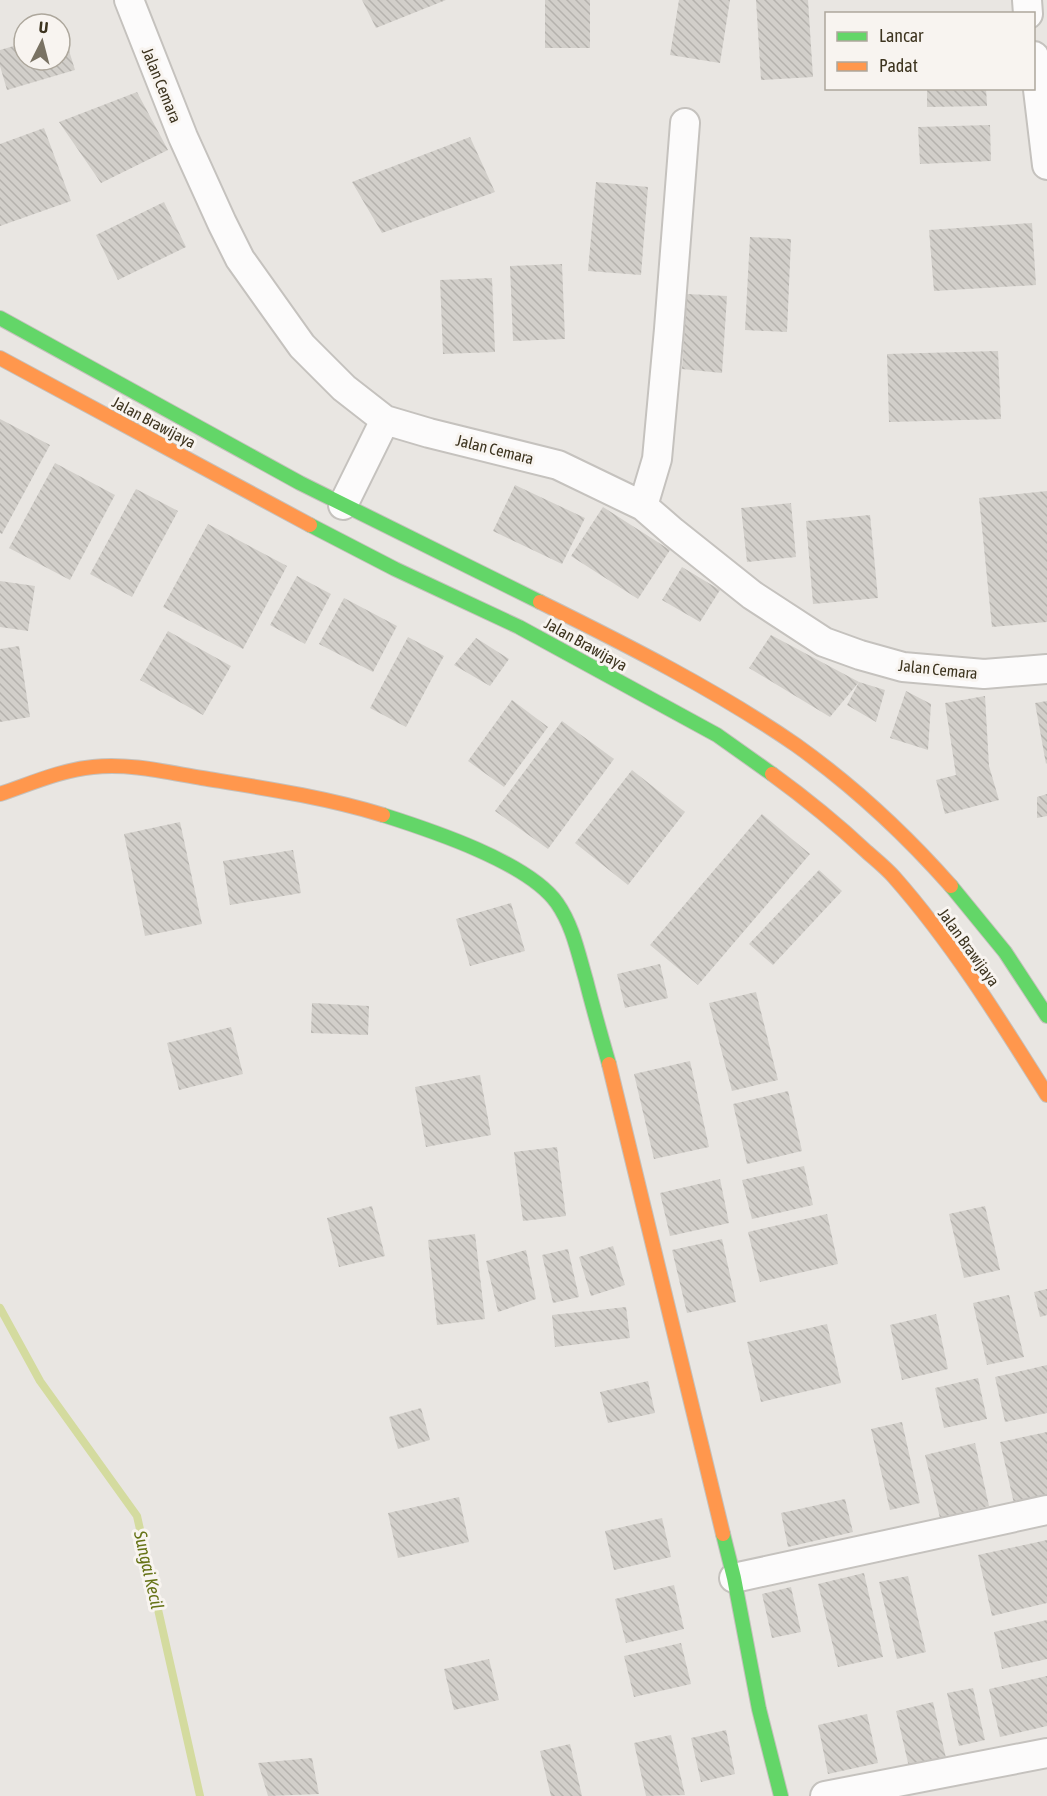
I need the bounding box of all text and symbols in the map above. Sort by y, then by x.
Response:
north arrow [12,12,72,72]
legend [825,12,1035,90]
text: U [38,18,49,37]
text: Lancar [879,25,924,46]
street label: Jalan Cemara [139,45,185,125]
text: Padat [879,55,918,76]
street label: Jalan Brawijaya [109,392,199,452]
street label: Jalan Cemara [454,431,536,467]
street label: Jalan Brawijaya [541,614,631,675]
street label: Jalan Cemara [898,656,978,682]
street label: Jalan Brawijaya [934,905,1003,990]
water label: Sungai Kecil [130,1528,168,1611]

